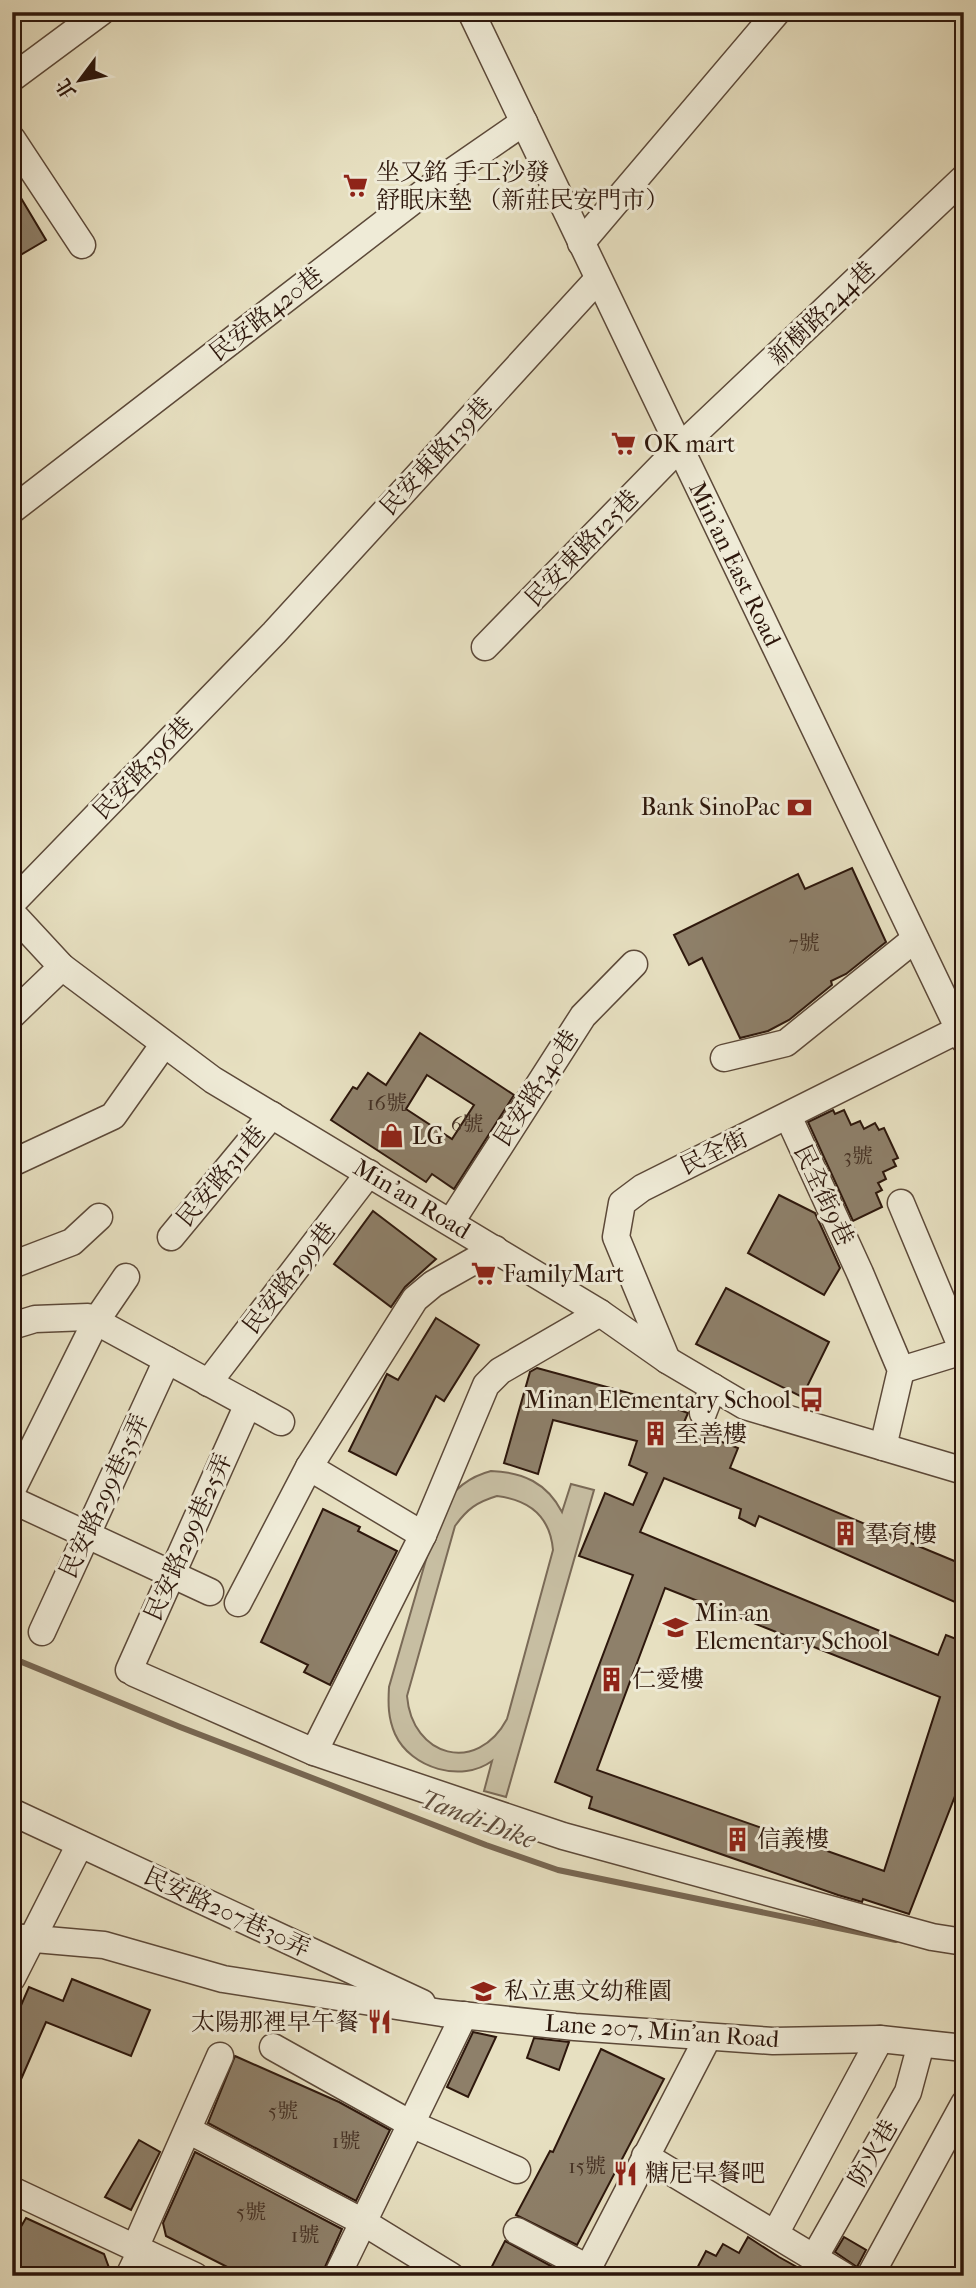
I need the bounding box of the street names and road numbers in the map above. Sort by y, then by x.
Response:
street label: 新樹路244巷 [763,255,881,371]
street label: 民安路420巷 [204,261,328,367]
street label: 民安東路139巷 [374,391,498,521]
street label: Min'an East Road [683,477,787,652]
street label: 民安東路125巷 [519,484,645,612]
street label: 民安路396巷 [87,711,199,825]
street label: 民安路340巷 [488,1024,584,1152]
street label: 民安路311巷 [171,1120,271,1232]
street label: 民全街 [676,1124,752,1180]
street label: 民全街9巷 [788,1140,860,1250]
street label: Min'an Road [348,1153,476,1245]
street label: 民安路299巷 [237,1217,341,1339]
street label: 民安路299巷35弄 [54,1410,154,1582]
street label: 民安路299巷25弄 [139,1449,237,1625]
street label: 民安路207巷30弄 [139,1861,315,1963]
street label: Lane 207, Min'an Road [544,2009,781,2053]
street label: 防火巷 [843,2115,903,2191]

